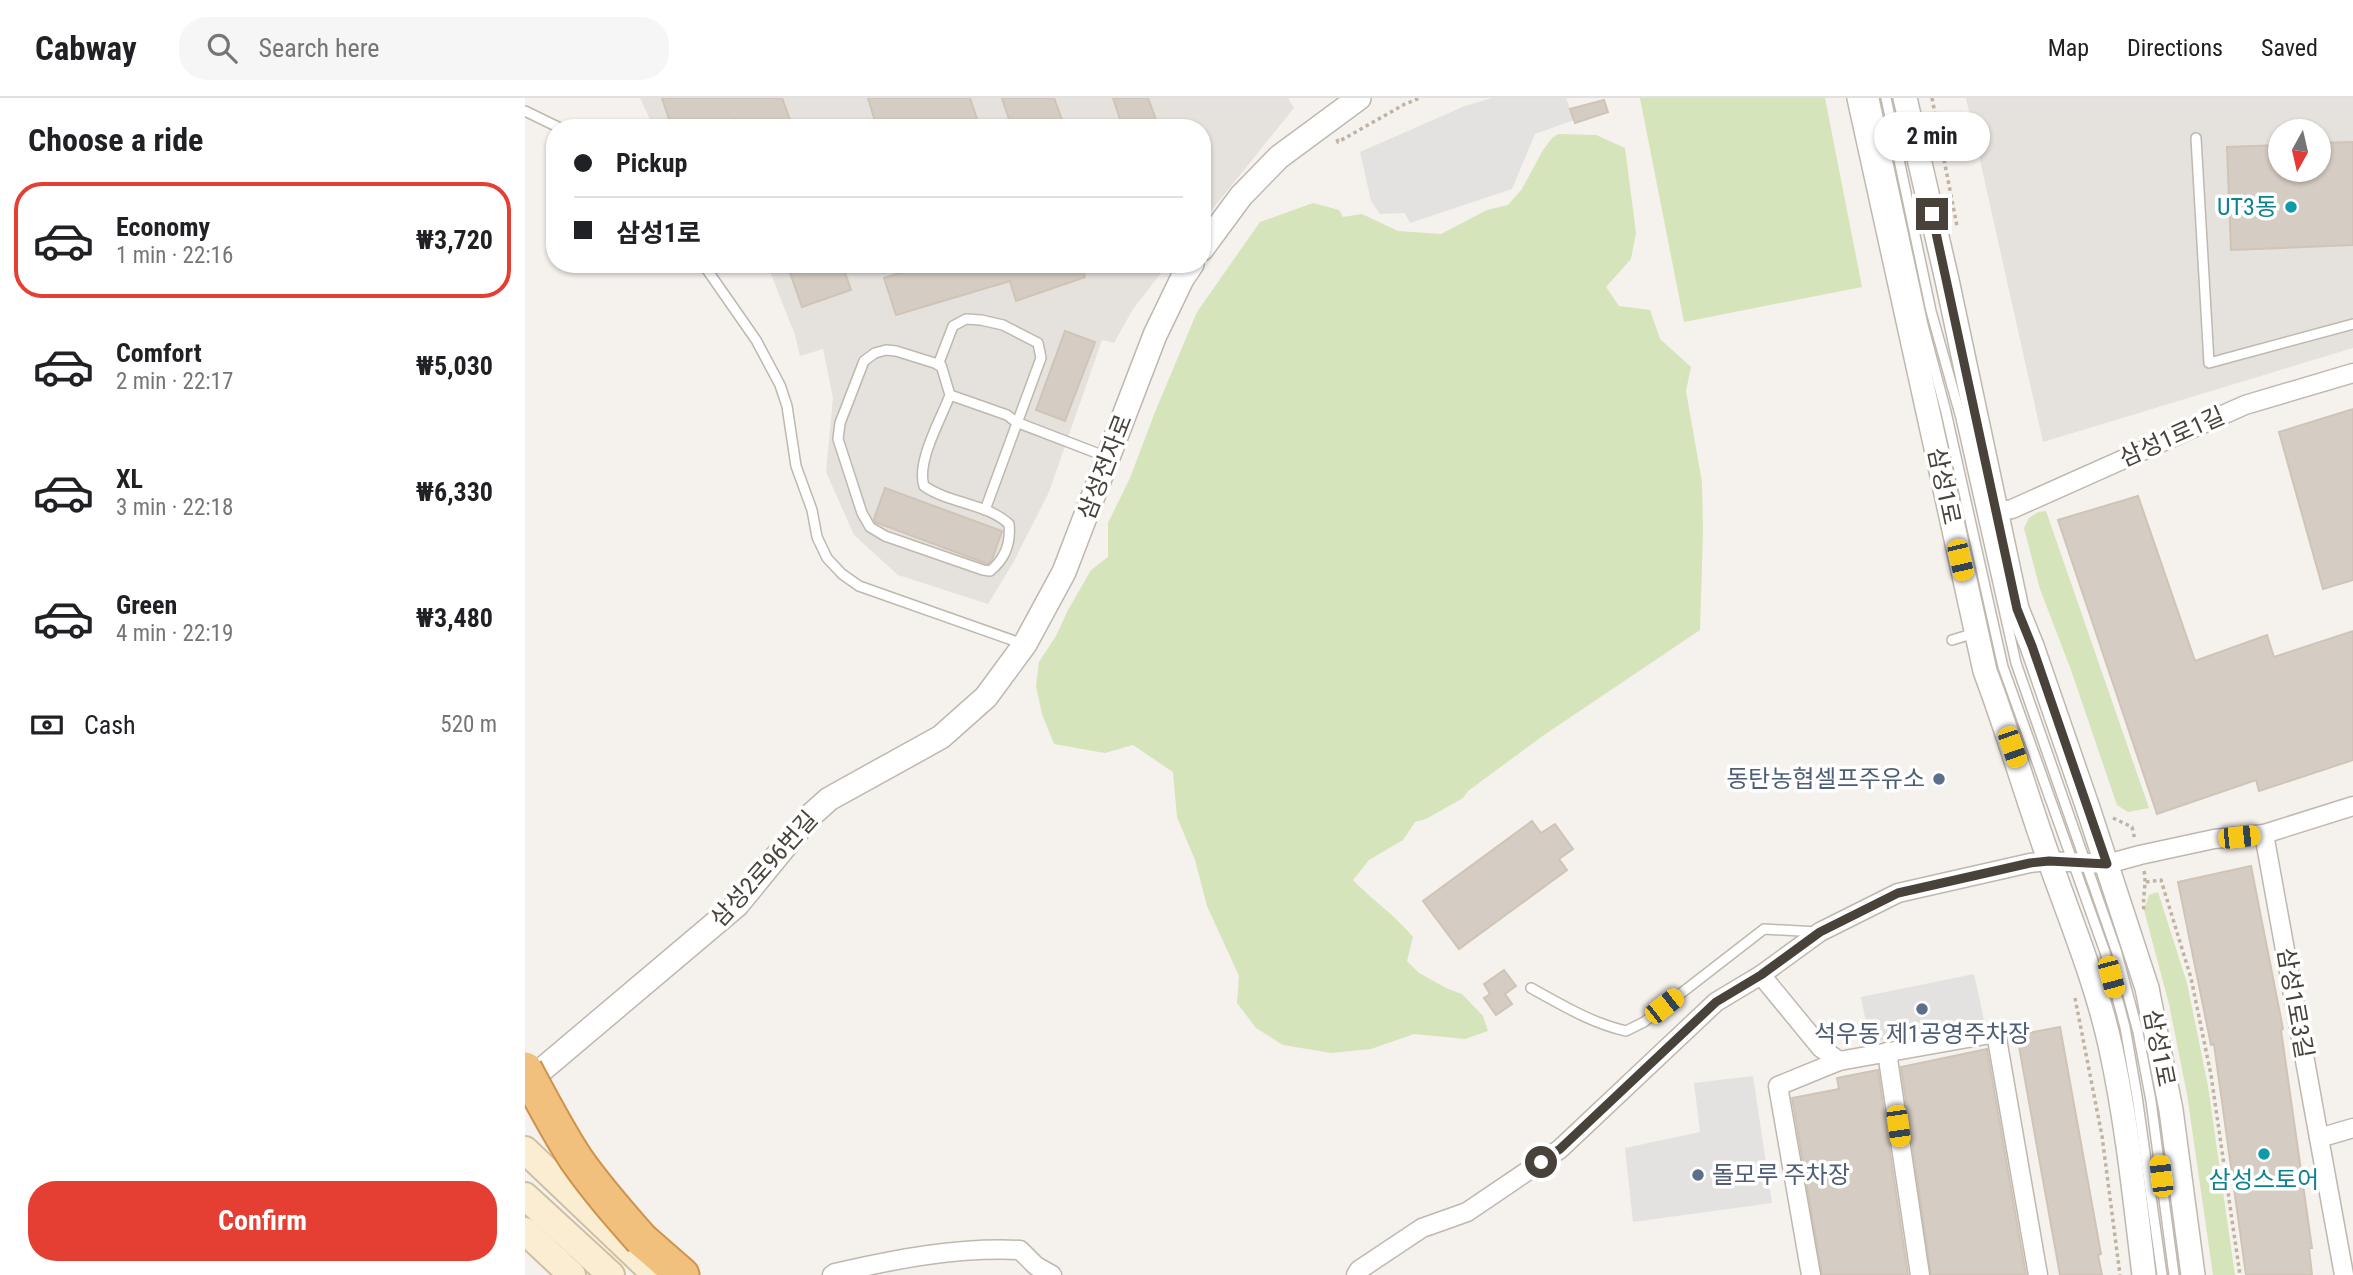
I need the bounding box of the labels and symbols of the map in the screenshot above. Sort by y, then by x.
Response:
callout: 2 min [1874,113,1990,162]
north arrow [2268,119,2331,182]
place label: UT3동 [2217,193,2277,221]
route end [1916,198,1948,230]
marker: UT3동 [2283,199,2299,215]
street label: 삼성1로1길 [2115,401,2229,473]
street label: 삼성전자로 [1072,410,1138,524]
street label: 삼성1로 [1922,445,1966,527]
car [1946,537,1975,583]
car [1996,724,2029,770]
place label: 동탄농협셀프주유소 [1726,765,1925,793]
marker: 동탄농협셀프주유소 [1931,771,1947,787]
street label: 삼성2로96번길 [705,805,823,933]
car [2218,824,2261,850]
street label: 삼성1로3길 [2271,945,2319,1061]
car [2096,954,2127,1000]
car [1641,985,1688,1027]
marker: 석우동 제1공영주차장 [1914,1001,1930,1017]
street label: 삼성1로 [2138,1007,2180,1089]
place label: 석우동 제1공영주차장 [1814,1020,2030,1048]
car [1885,1104,1912,1148]
route start [1525,1146,1557,1178]
marker: 삼성스토어 [2256,1146,2272,1162]
car [2149,1154,2174,1198]
place label: 돌모루 주차장 [1712,1161,1850,1189]
place label: 삼성스토어 [2209,1166,2319,1194]
marker: 돌모루 주차장 [1690,1167,1706,1183]

